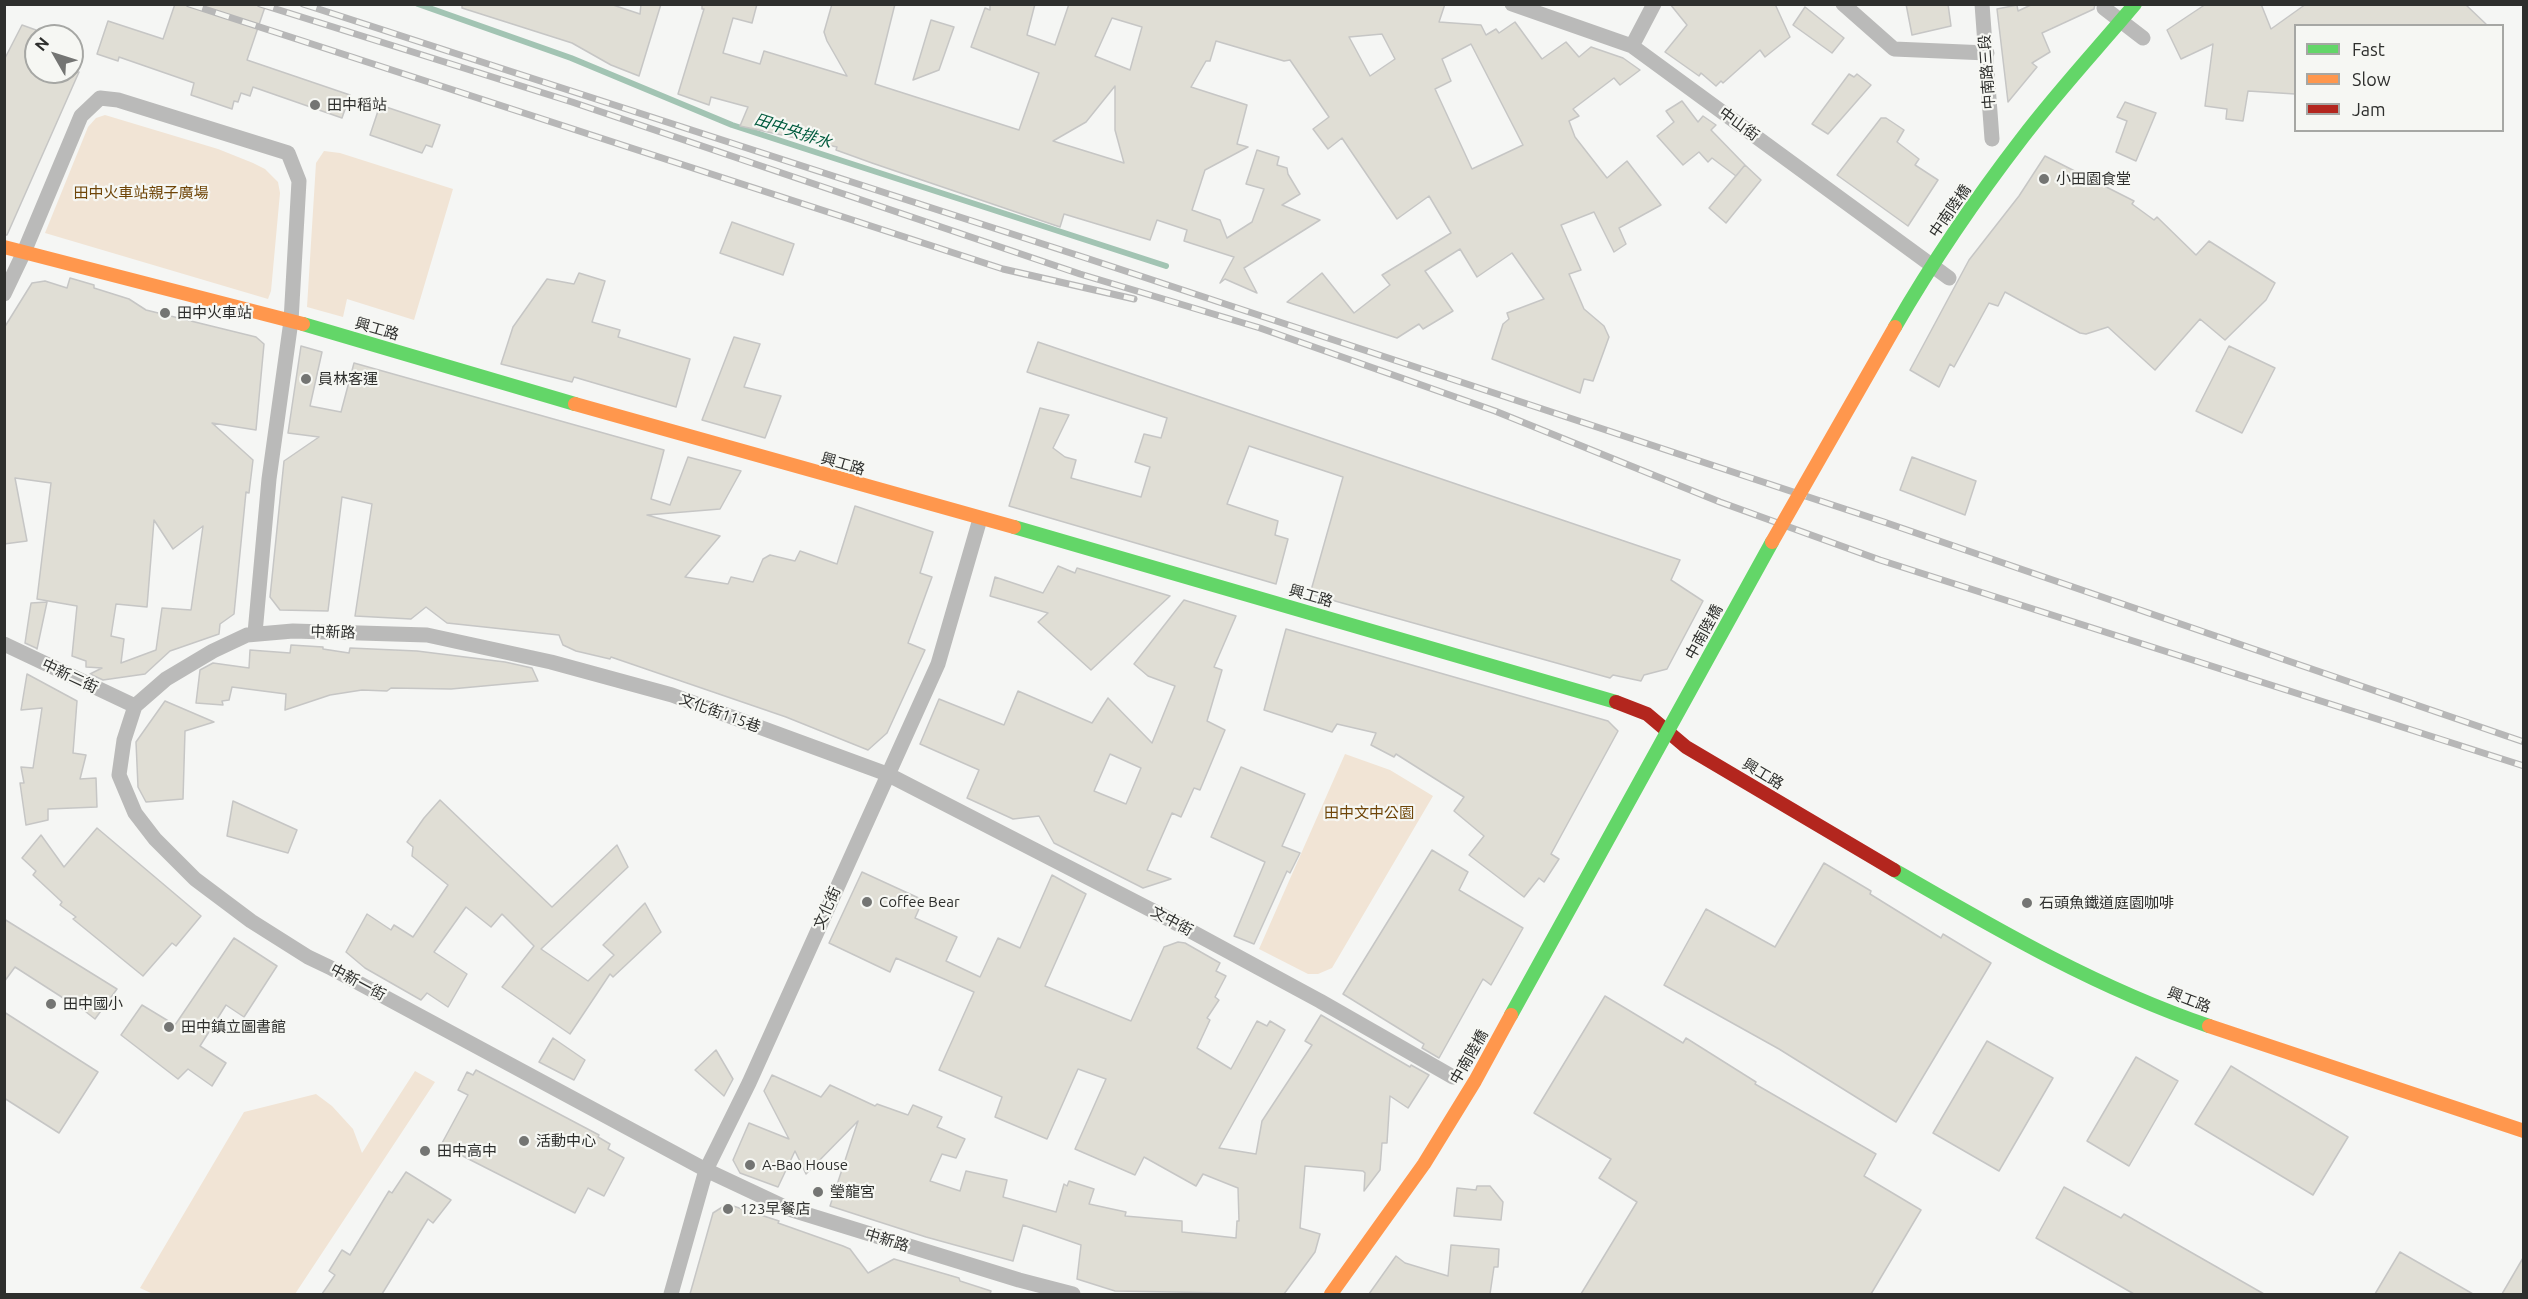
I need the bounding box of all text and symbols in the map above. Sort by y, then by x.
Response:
north arrow [24,24,84,84]
legend [2294,24,2504,132]
text: N [31,34,52,54]
street label: 中南路三段 [1975,34,1999,110]
text: Fast [2352,39,2385,59]
text: Slow [2352,69,2391,89]
place label: 田中稻站 [327,96,387,114]
marker: 田中稻站 [308,98,322,112]
text: Jam [2352,99,2386,119]
street label: 中山街 [1716,103,1762,145]
water label: 田中央排水 [752,110,834,152]
place label: 小田園食堂 [2056,170,2131,188]
marker: 小田園食堂 [2037,172,2051,186]
street label: 中南陸橋 [1925,181,1975,241]
park label: 田中火車站親子廣場 [74,184,208,202]
place label: 田中火車站 [177,304,252,322]
marker: 田中火車站 [158,306,172,320]
street label: 興工路 [353,314,401,344]
place label: 員林客運 [318,370,378,388]
marker: 員林客運 [299,372,313,386]
street label: 興工路 [819,449,867,479]
street label: 興工路 [1287,581,1335,611]
street label: 中南陸橋 [1682,601,1726,663]
street label: 中新路 [310,622,356,642]
street label: 中新二街 [39,655,101,697]
street label: 文化街115巷 [677,690,763,736]
street label: 興工路 [1739,755,1787,793]
park label: 田中文中公園 [1324,804,1414,822]
street label: 文化街 [810,884,844,932]
place label: Coffee Bear [879,893,960,911]
place label: 石頭魚鐵道庭園咖啡 [2039,894,2174,912]
marker: Coffee Bear [860,895,874,909]
marker: 石頭魚鐵道庭園咖啡 [2020,896,2034,910]
street label: 文中街 [1148,902,1196,940]
street label: 中新一街 [327,960,389,1004]
street label: 興工路 [2165,984,2213,1016]
place label: 田中國小 [63,995,123,1013]
marker: 田中國小 [44,997,58,1011]
place label: 田中鎮立圖書館 [181,1018,286,1036]
marker: 田中鎮立圖書館 [162,1020,176,1034]
street label: 中南陸橋 [1446,1027,1492,1087]
place label: 活動中心 [536,1132,596,1150]
marker: 活動中心 [517,1134,531,1148]
place label: 田中高中 [437,1142,497,1160]
marker: 田中高中 [418,1144,432,1158]
place label: A-Bao House [762,1156,848,1174]
marker: A-Bao House [743,1158,757,1172]
place label: 瑩龍宮 [830,1183,875,1201]
marker: 瑩龍宮 [811,1185,825,1199]
place label: 123早餐店 [740,1200,810,1218]
marker: 123早餐店 [721,1202,735,1216]
street label: 中新路 [863,1225,911,1255]

